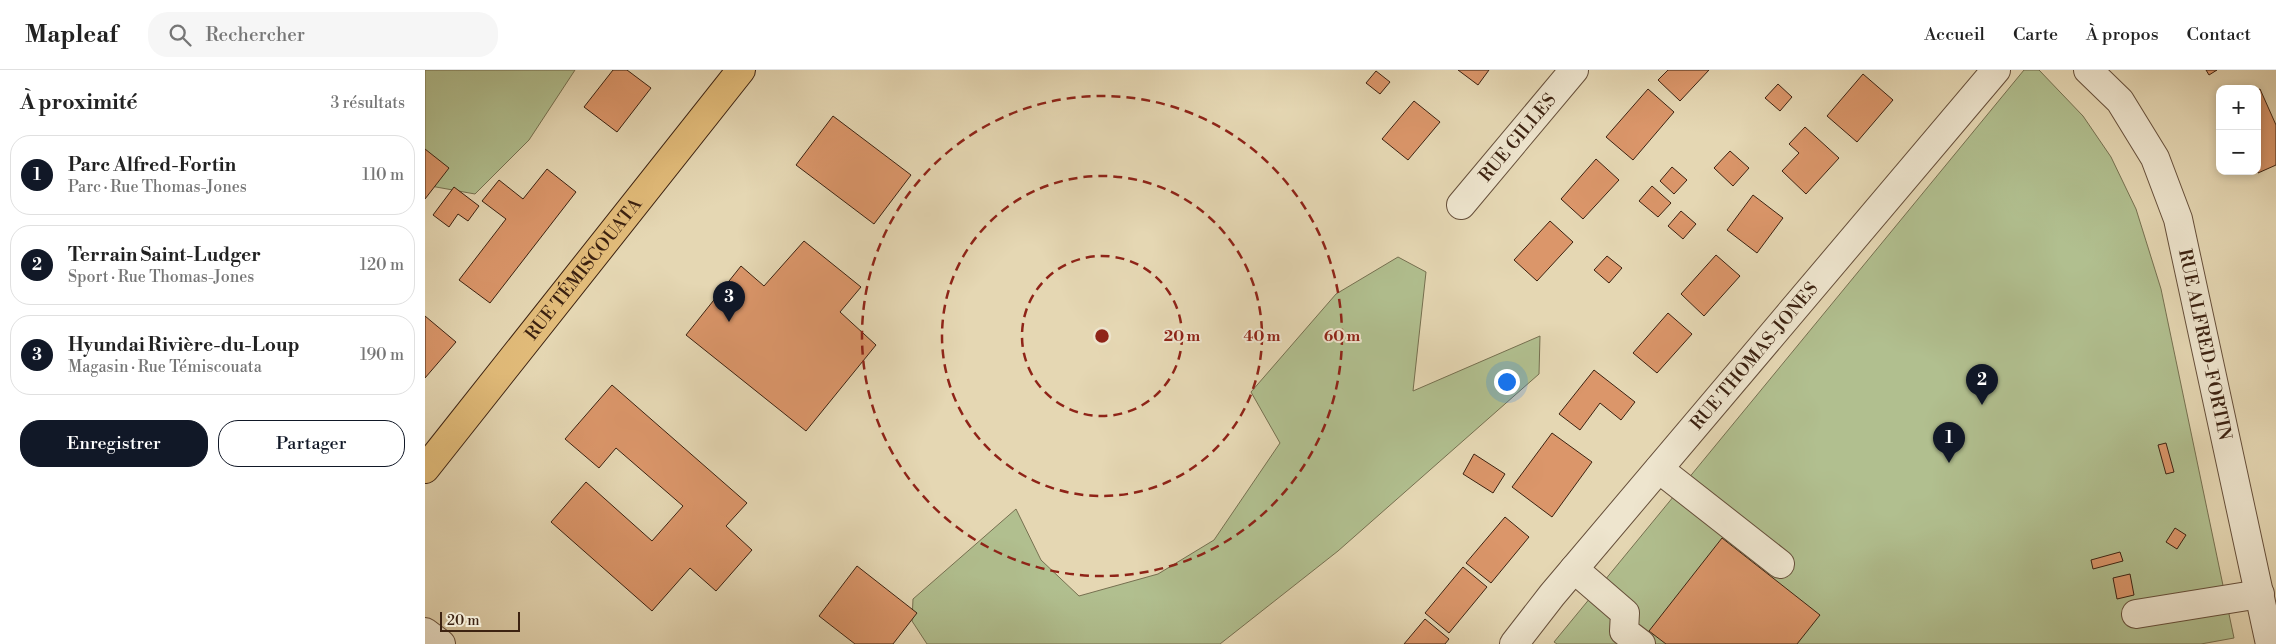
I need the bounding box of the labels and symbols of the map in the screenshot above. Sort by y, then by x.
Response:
street label: RUE GILLES [1474,89,1561,187]
street label: RUE TÉMISCOUATA [520,193,648,345]
street label: RUE ALFRED-FORTIN [2173,247,2237,443]
street label: RUE THOMAS-JONES [1686,278,1823,435]
pin: 3 [713,281,745,322]
centre of rings [1093,327,1111,345]
text: 20 m [1164,327,1201,346]
text: 40 m [1243,327,1281,346]
text: 60 m [1324,327,1361,346]
pin: 2 [1966,364,1998,405]
your location [1494,369,1520,395]
pin: 1 [1933,422,1965,463]
scale bar [440,609,520,632]

